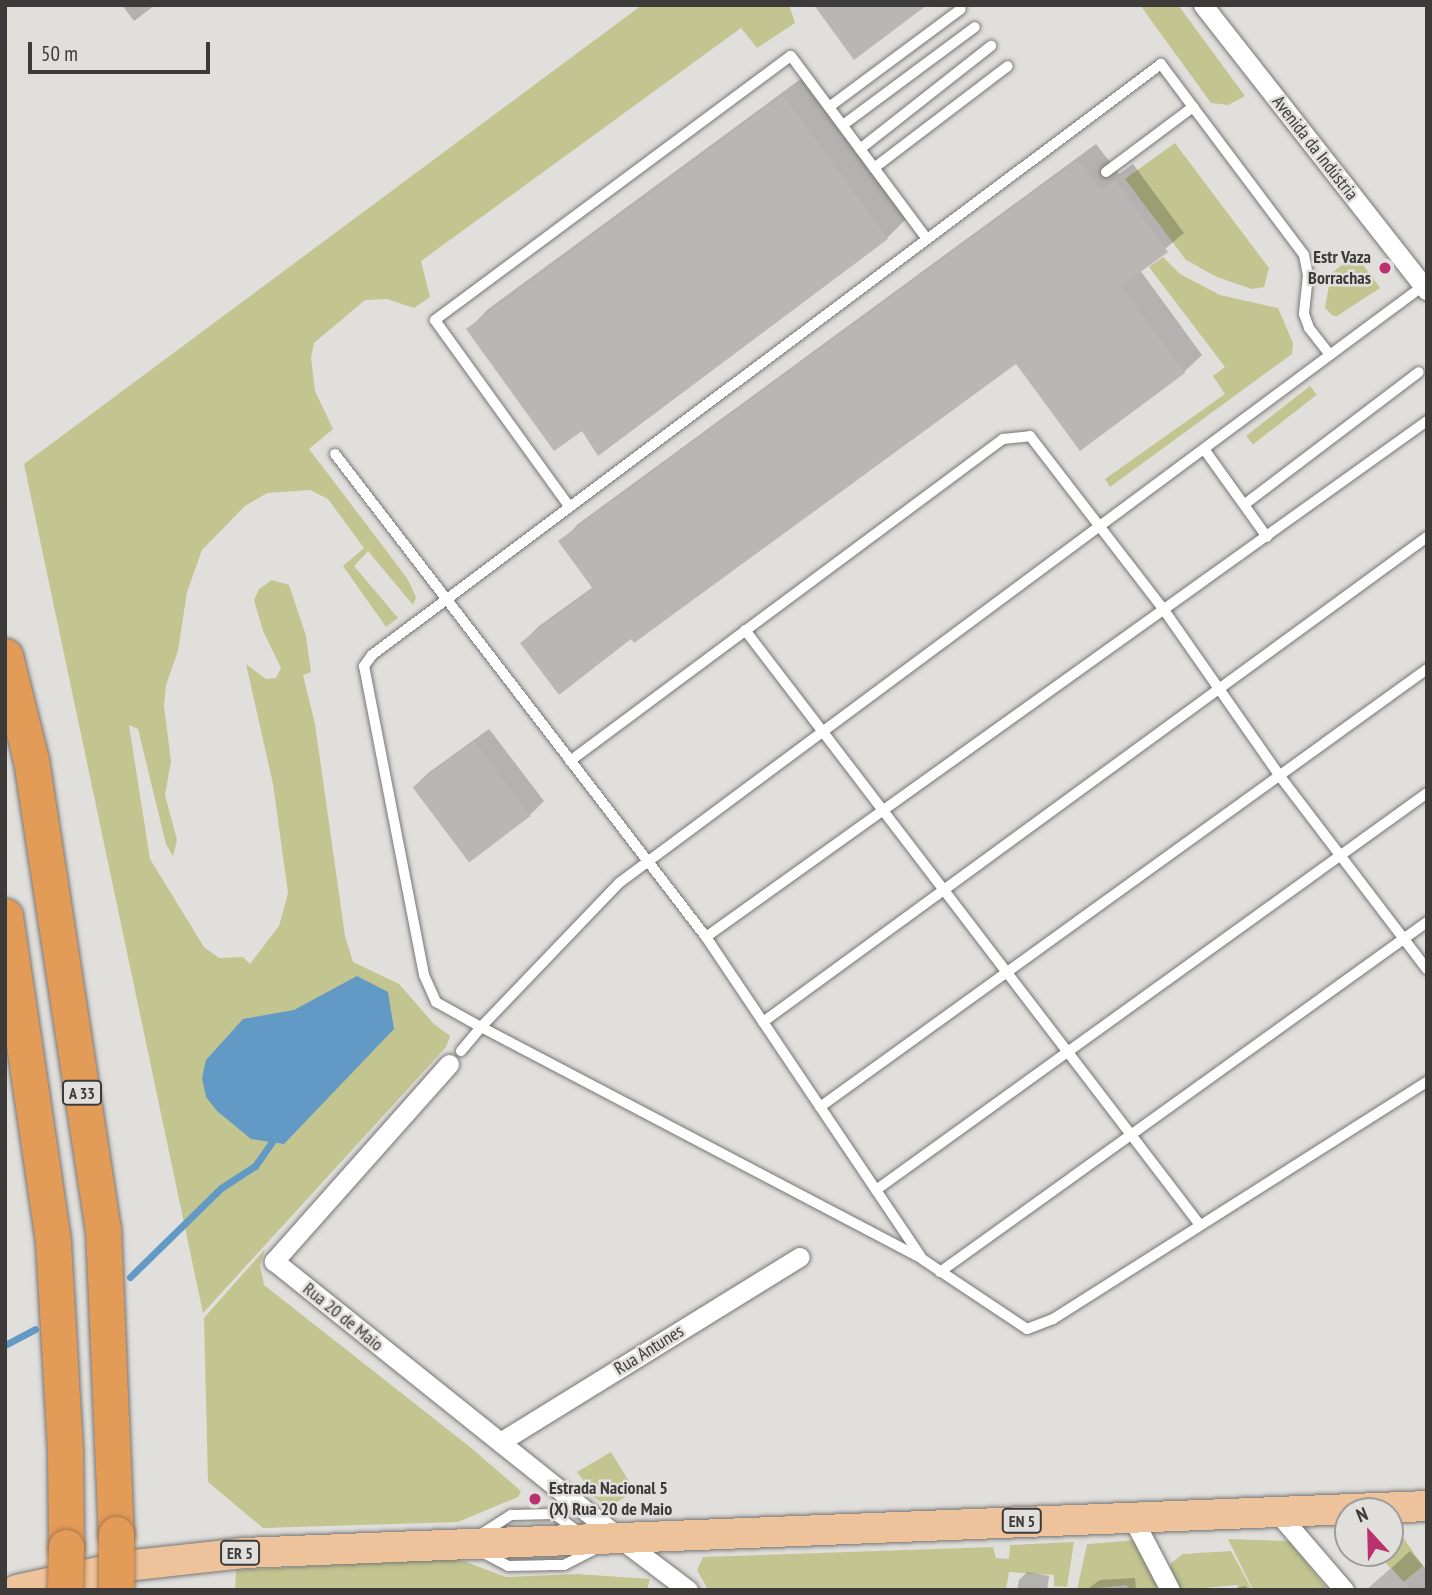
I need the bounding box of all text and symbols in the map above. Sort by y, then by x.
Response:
scale bar [32,28,214,72]
text: 50 m [41,40,78,67]
street label: Avenida da Indústria [1268,91,1362,205]
place label: Estr Vaza Borrachas [1308,247,1371,290]
marker: Estr Vaza Borrachas [1377,260,1393,276]
road number: A 33 [61,1080,103,1106]
street label: Rua 20 de Maio [299,1278,387,1356]
street label: Rua Antunes [610,1320,688,1380]
place label: Estrada Nacional 5 (X) Rua 20 de Maio [549,1478,672,1520]
marker: Estrada Nacional 5 (X) Rua 20 de Maio [527,1491,543,1507]
north arrow [1334,1497,1404,1567]
text: N [1353,1501,1371,1527]
road number: EN 5 [1001,1508,1043,1534]
road number: ER 5 [219,1540,261,1566]

